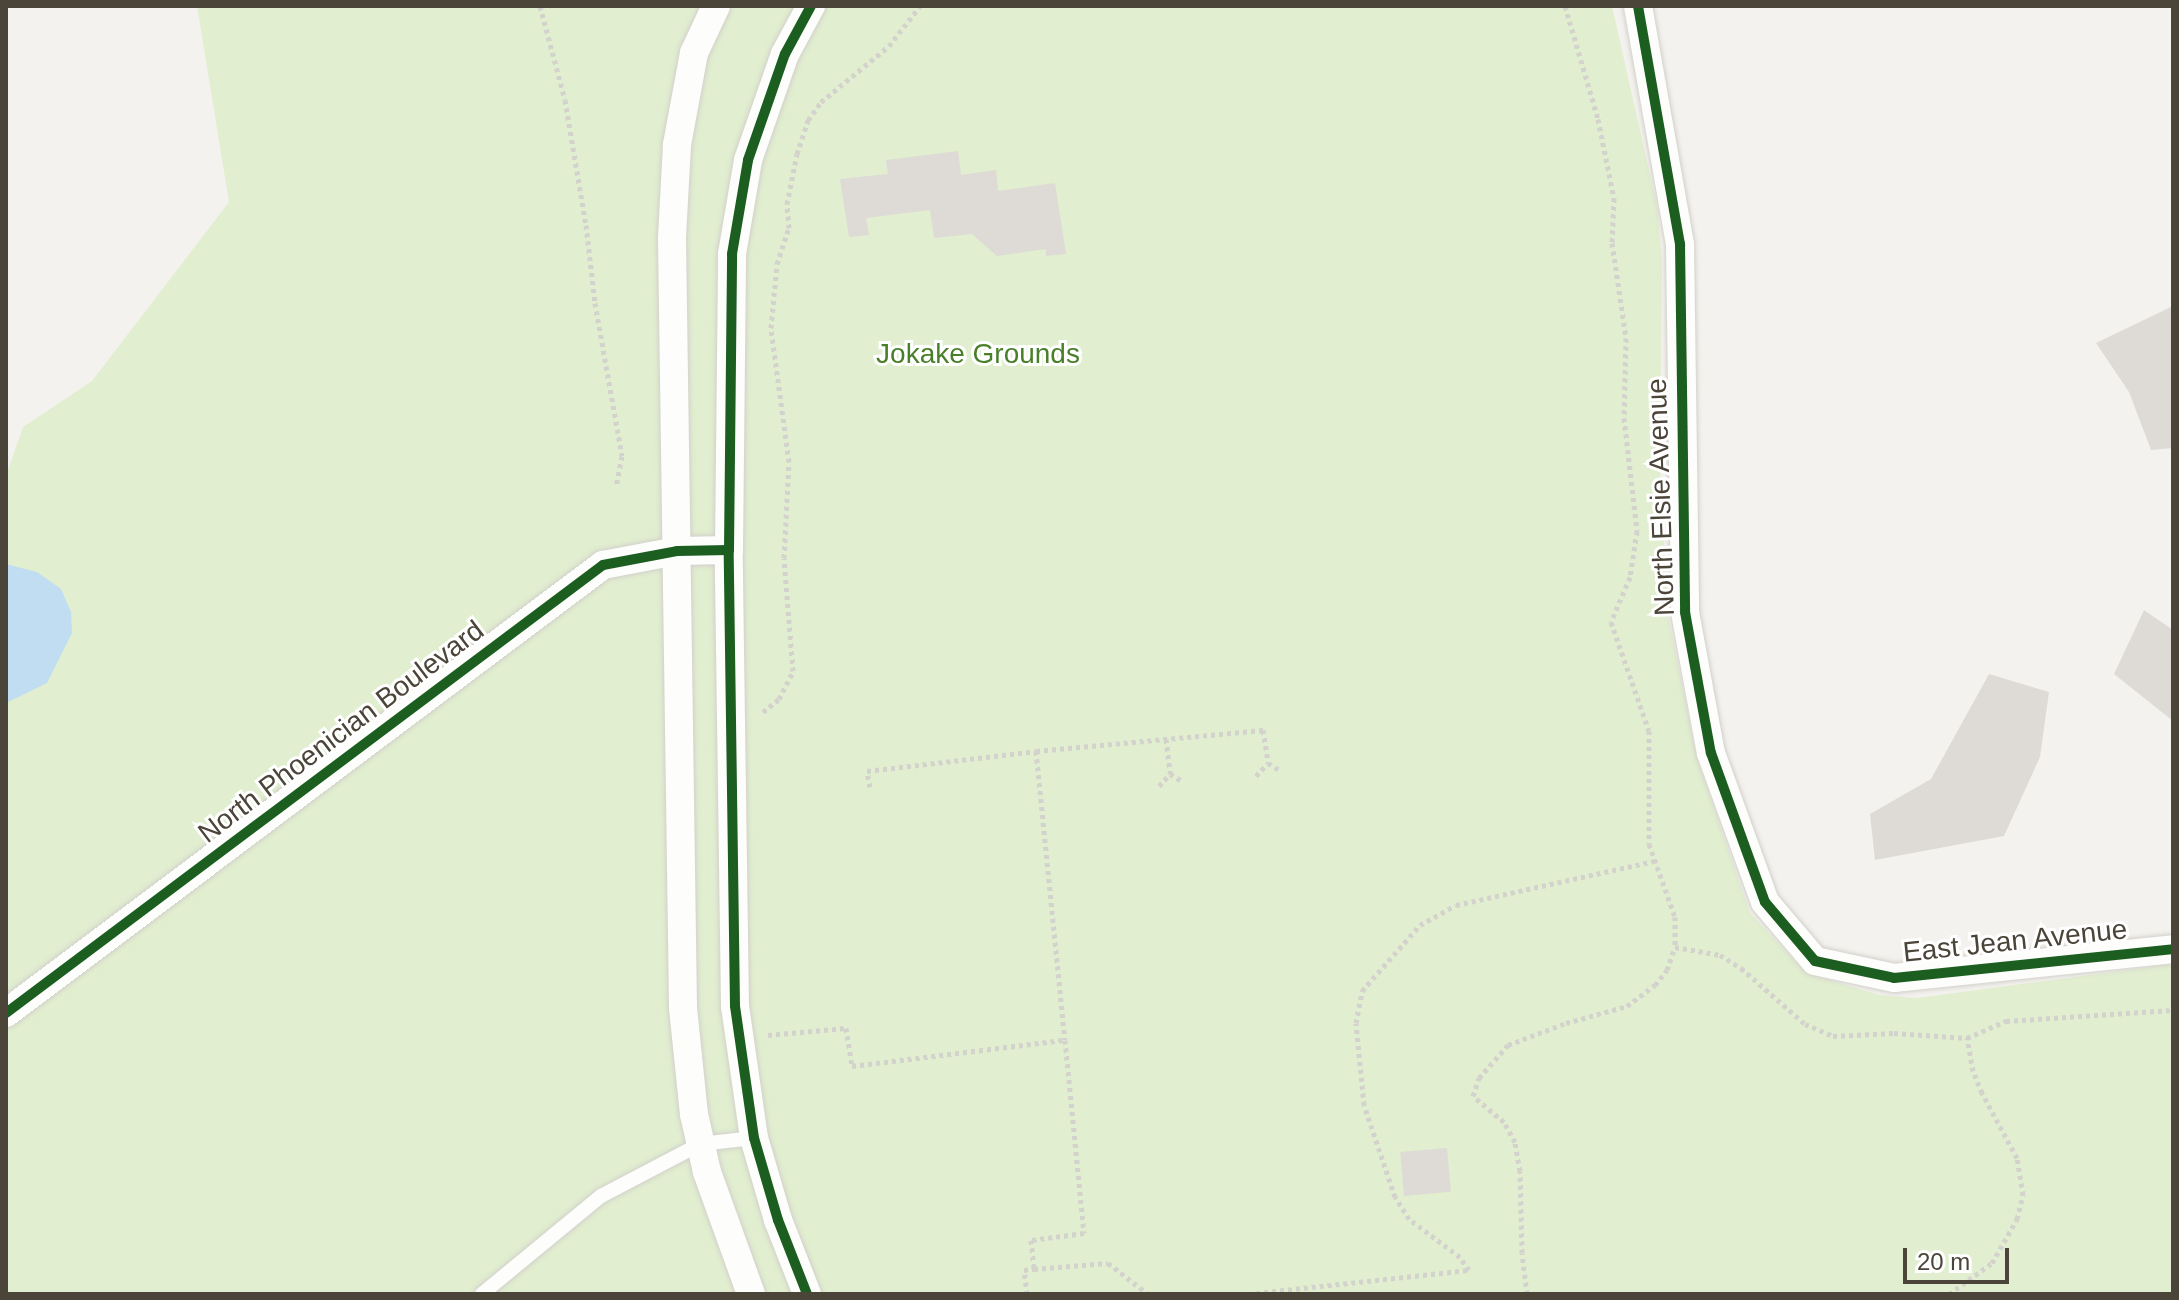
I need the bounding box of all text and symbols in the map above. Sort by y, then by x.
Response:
park label: Jokake Grounds [876,337,1080,371]
street label: North Elsie Avenue [1640,377,1682,617]
street label: North Phoenician Boulevard [192,614,490,850]
street label: East Jean Avenue [1900,912,2130,970]
scale bar [1907,1232,2013,1282]
text: 20 m [1917,1248,1970,1275]

